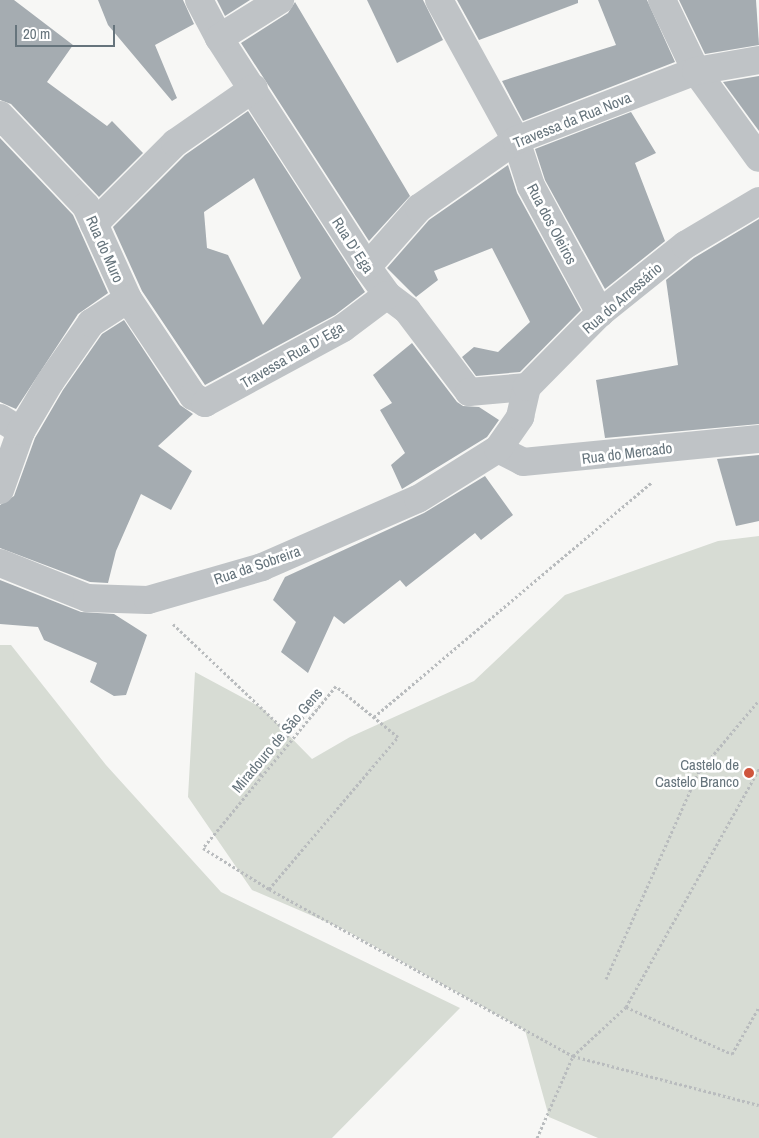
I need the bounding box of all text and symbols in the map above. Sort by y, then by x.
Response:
scale bar [18,15,118,47]
text: 20 m [23,23,50,44]
street label: Travessa da Rua Nova [511,88,633,152]
street label: Rua dos Oleiros [523,181,581,267]
street label: Rua do Muro [82,213,128,285]
street label: Rua D' Ega [328,214,378,276]
street label: Rua do Arressário [578,258,666,338]
street label: Travessa Rua D' Ega [237,318,347,392]
street label: Rua do Mercado [581,439,673,467]
street label: Rua da Sobreira [211,542,303,588]
street label: Miradouro de São Gens [228,684,326,796]
place label: Castelo de Castelo Branco [655,755,739,790]
marker: Castelo de Castelo Branco [743,767,755,779]

